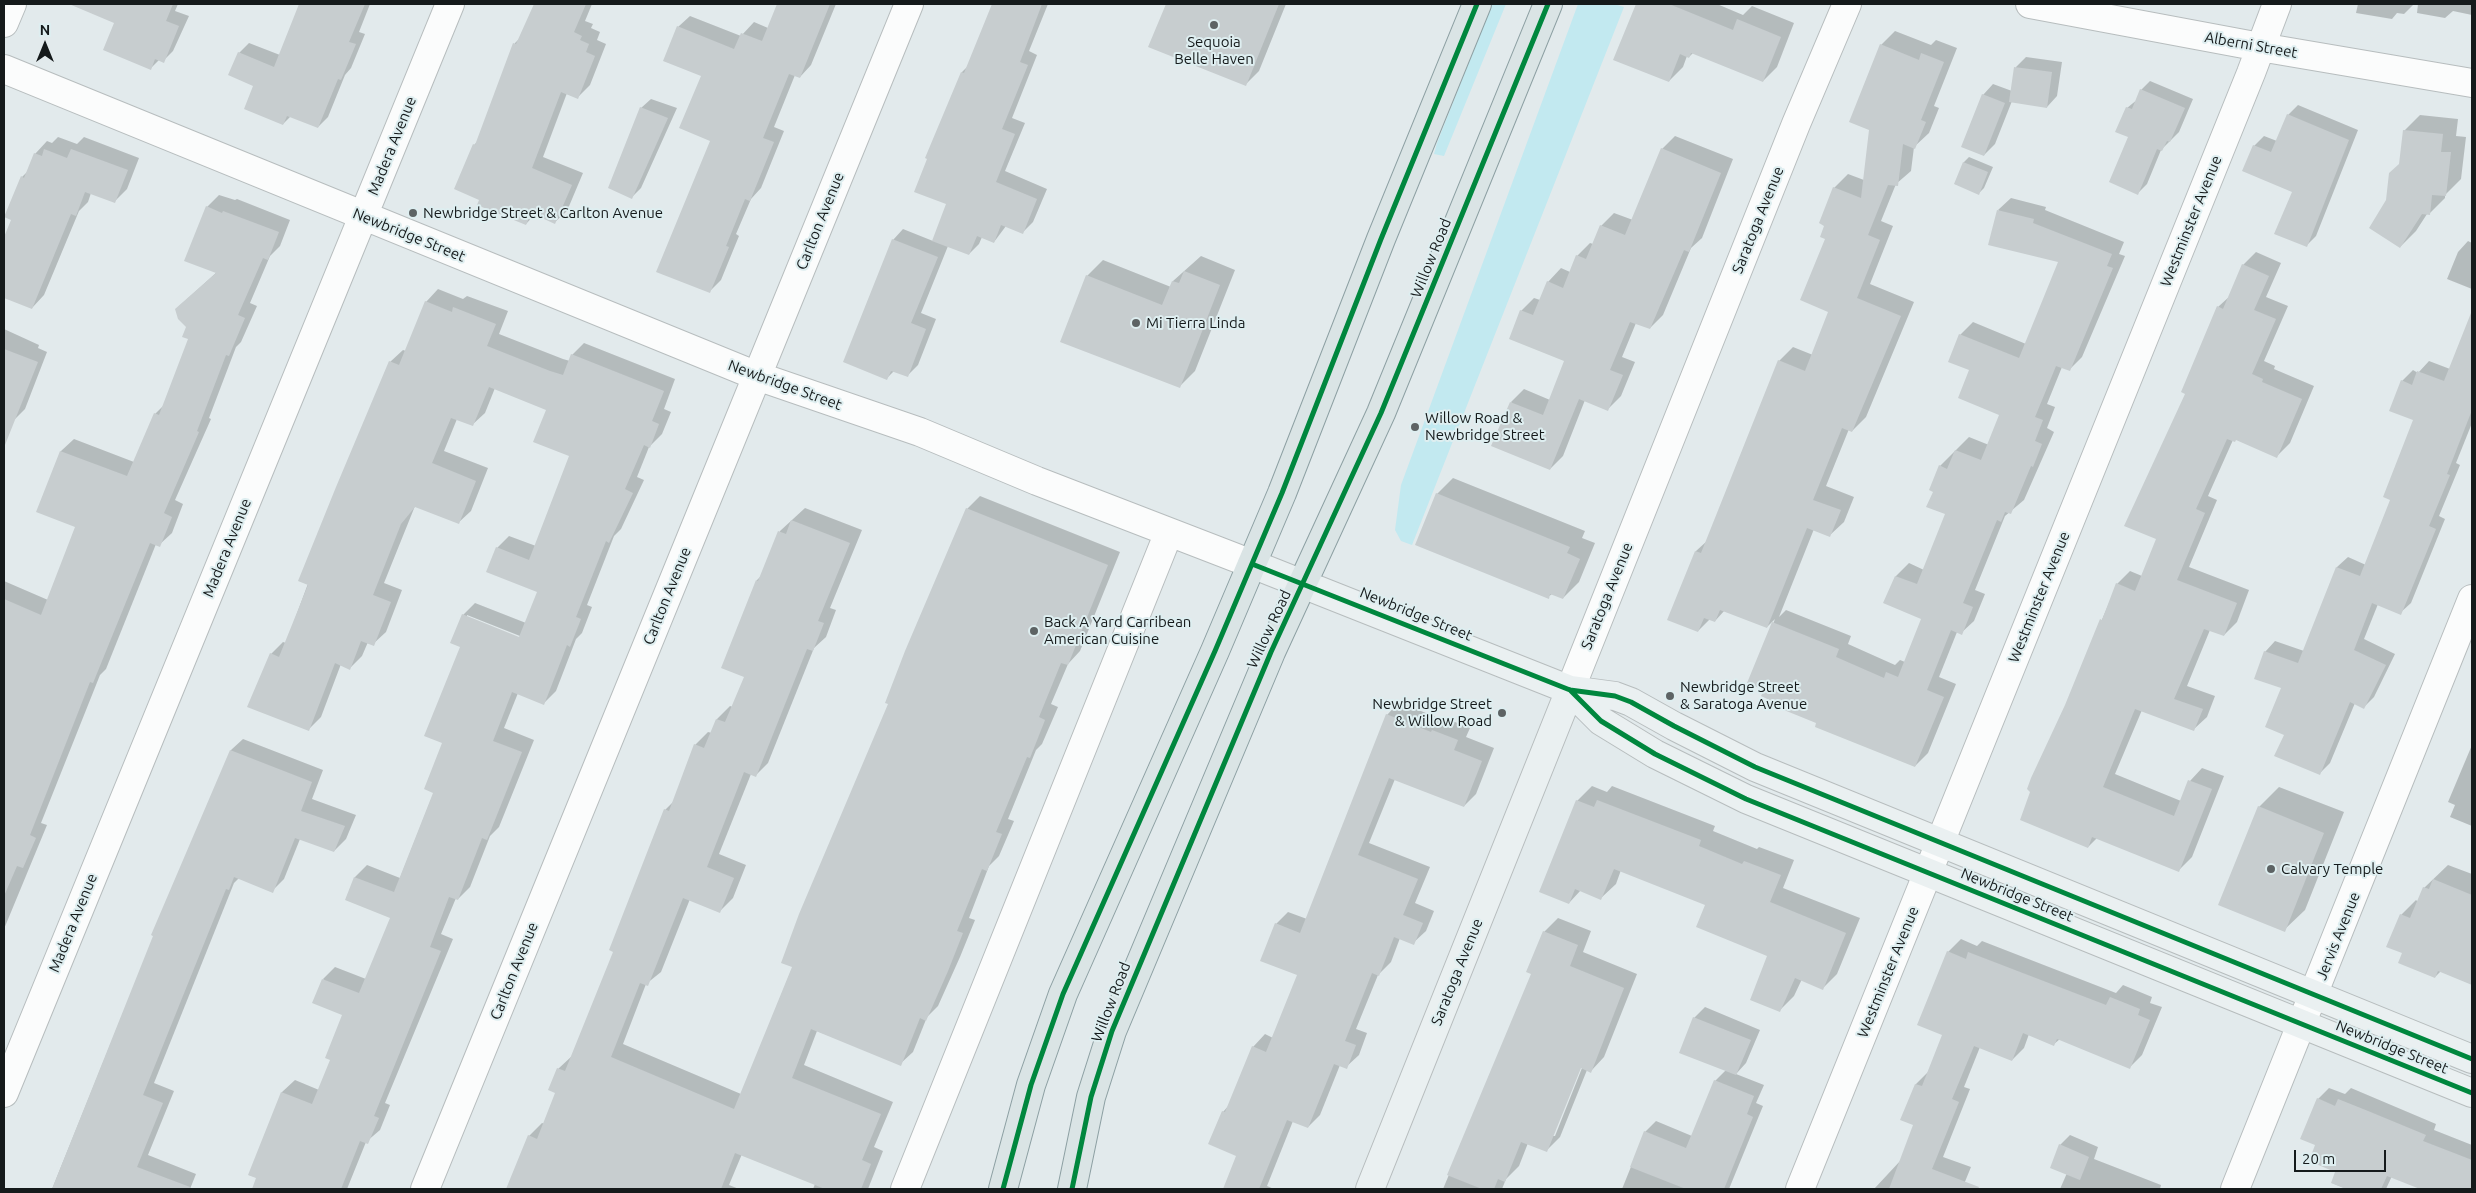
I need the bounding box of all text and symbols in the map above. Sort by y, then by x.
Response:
marker: Sequoia Belle Haven [1208,19,1220,31]
north arrow [20,20,70,70]
text: N [40,22,50,38]
street label: Alberni Street [2203,28,2299,62]
place label: Sequoia Belle Haven [1174,33,1254,68]
street label: Madera Avenue [364,94,420,198]
street label: Westminster Avenue [2156,153,2226,289]
street label: Saratoga Avenue [1728,164,1788,276]
street label: Carlton Avenue [792,170,848,272]
street label: Newbridge Street [350,204,468,266]
place label: Newbridge Street & Carlton Avenue [423,204,663,222]
marker: Newbridge Street & Carlton Avenue [407,207,419,219]
street label: Willow Road [1407,216,1455,300]
place label: Mi Tierra Linda [1146,314,1246,332]
marker: Mi Tierra Linda [1130,317,1142,329]
street label: Newbridge Street [726,356,844,414]
place label: Willow Road & Newbridge Street [1425,409,1545,444]
marker: Willow Road & Newbridge Street [1409,421,1421,433]
street label: Madera Avenue [199,496,255,600]
street label: Westminster Avenue [2004,529,2074,665]
street label: Saratoga Avenue [1577,540,1637,652]
street label: Carlton Avenue [639,545,695,647]
street label: Newbridge Street [1357,583,1475,645]
street label: Willow Road [1243,587,1295,671]
place label: Back A Yard Carribean American Cuisine [1044,613,1191,648]
marker: Back A Yard Carribean American Cuisine [1028,625,1040,637]
place label: Newbridge Street & Saratoga Avenue [1680,678,1807,713]
marker: Newbridge Street & Saratoga Avenue [1664,690,1676,702]
place label: Newbridge Street & Willow Road [1372,695,1492,730]
marker: Newbridge Street & Willow Road [1496,707,1508,719]
place label: Calvary Temple [2281,860,2383,878]
marker: Calvary Temple [2265,863,2277,875]
street label: Newbridge Street [1958,864,2076,926]
street label: Madera Avenue [45,871,101,975]
street label: Jervis Avenue [2312,889,2364,983]
street label: Westminster Avenue [1853,904,1923,1040]
street label: Saratoga Avenue [1427,916,1487,1028]
street label: Carlton Avenue [486,920,542,1022]
street label: Willow Road [1088,960,1134,1044]
street label: Newbridge Street [2333,1016,2451,1078]
scale bar [2296,1140,2388,1172]
text: 20 m [2302,1150,2335,1167]

